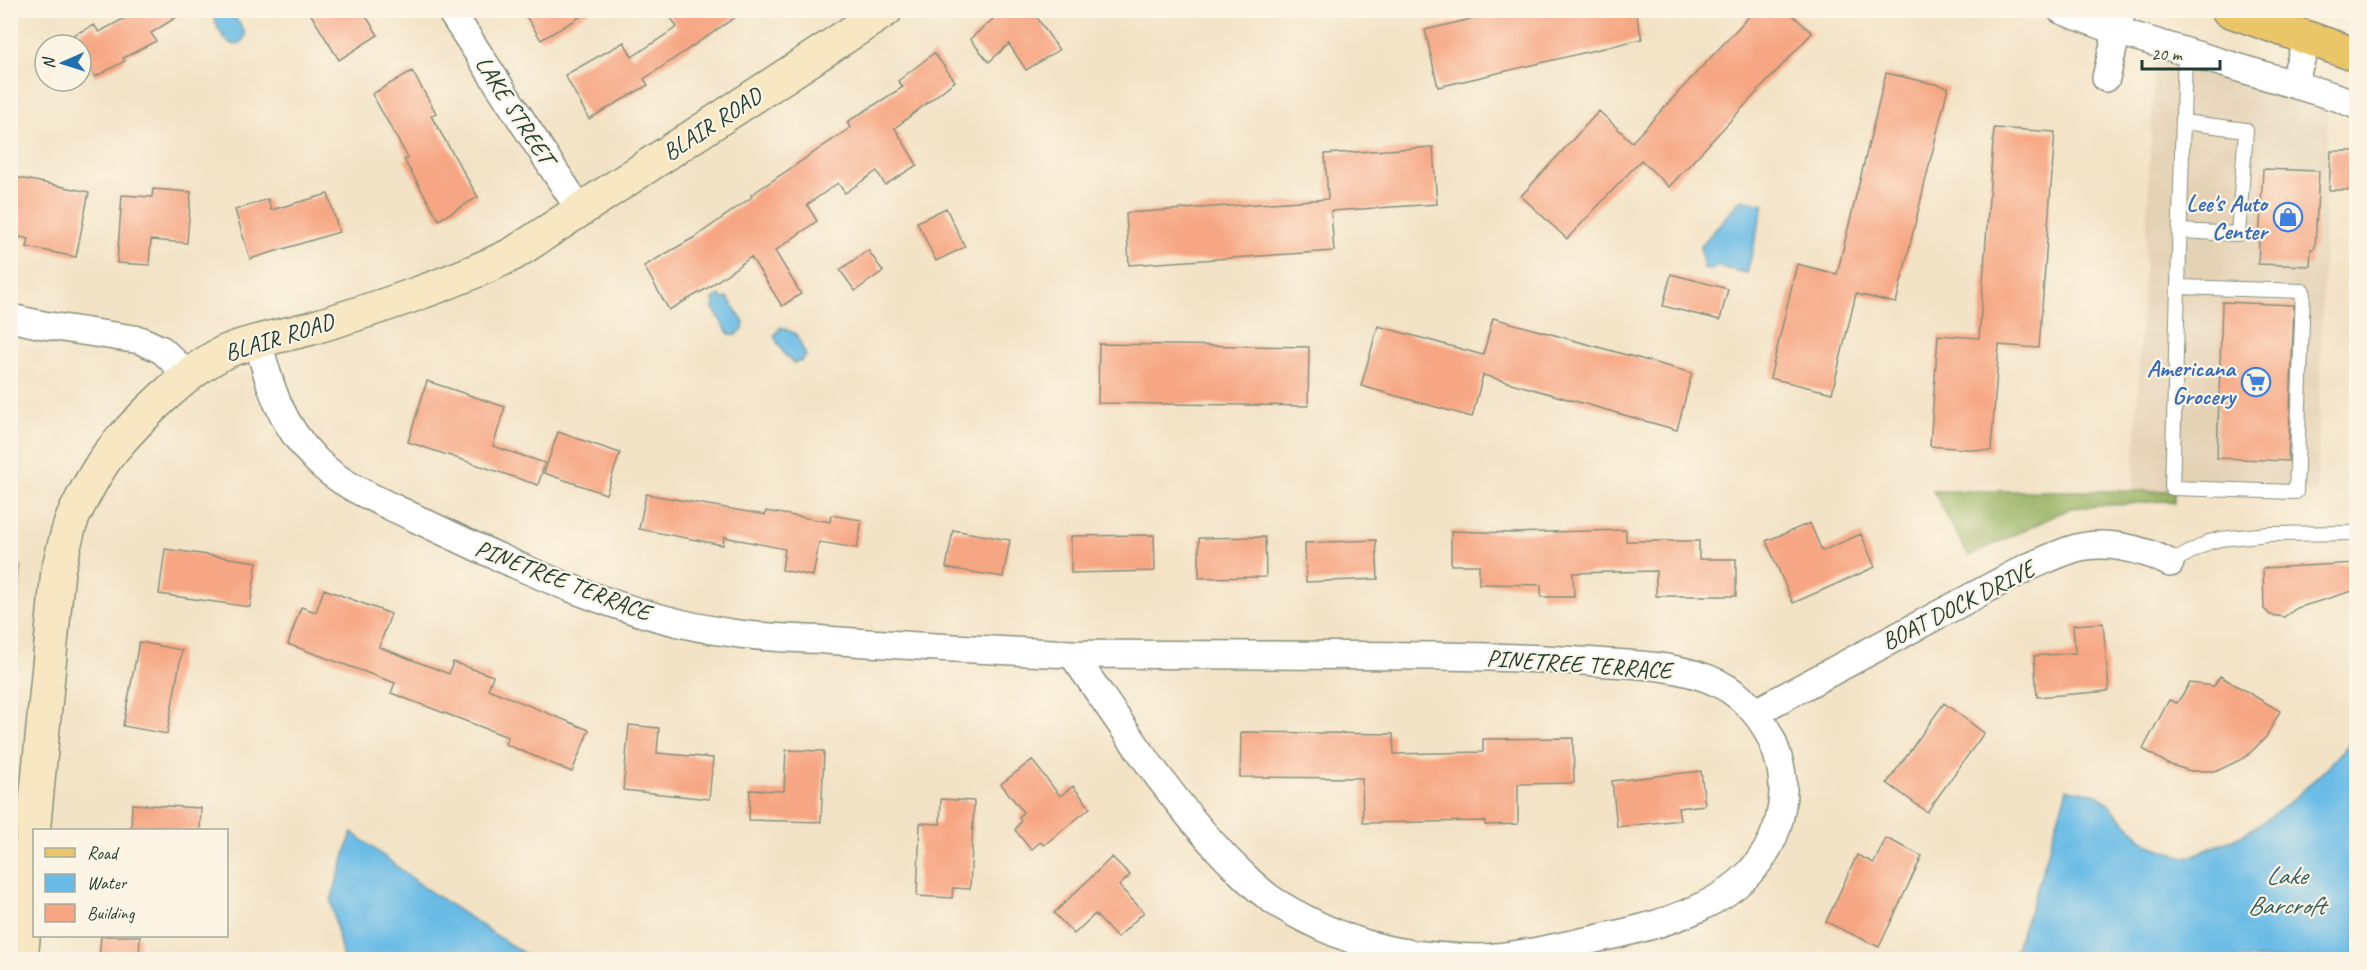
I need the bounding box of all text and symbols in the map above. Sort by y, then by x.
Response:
north arrow [33,33,93,93]
scale bar [2142,33,2220,71]
text: 20 m [2151,43,2184,65]
street label: LAKE STREET [469,50,564,175]
text: N [39,55,59,69]
street label: BLAIR ROAD [657,80,769,167]
place label: Lee's Auto Center [2186,188,2269,246]
shop icon: Lee's Auto Center [2272,201,2304,233]
street label: BLAIR ROAD [221,306,339,368]
place label: Americana Grocery [2147,353,2238,411]
supermarket icon: Americana Grocery [2240,366,2272,398]
street label: PINETREE TERRACE [471,533,658,628]
street label: BOAT DOCK DRIVE [1877,552,2042,656]
street label: PINETREE TERRACE [1485,643,1676,686]
legend [33,829,228,937]
text: Road [87,842,120,864]
water label: Lake Barcroft [2247,859,2329,922]
text: Water [87,872,128,894]
text: Building [87,902,136,924]

